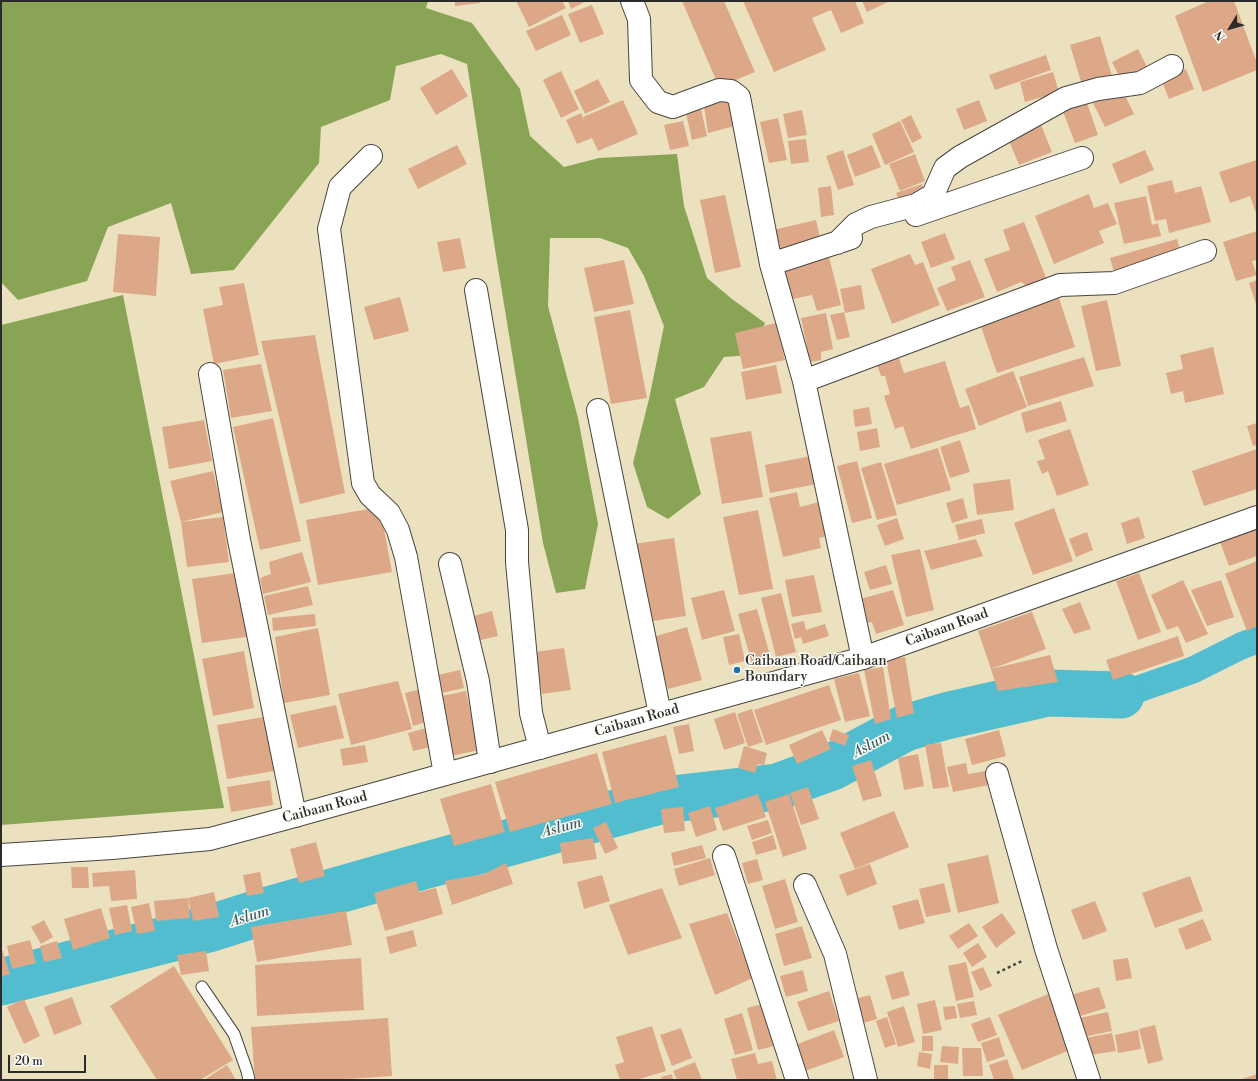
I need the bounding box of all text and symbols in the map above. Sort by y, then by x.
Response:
north arrow [1210,8,1250,48]
text: N [1212,28,1229,43]
street label: Caibaan Road [903,605,991,651]
place label: Caibaan Road/Caibaan Boundary [745,654,887,686]
marker: Caibaan Road/Caibaan Boundary [732,665,742,675]
street label: Caibaan Road [593,701,681,741]
water label: Aslum [850,728,894,762]
street label: Caibaan Road [281,789,369,827]
water label: Aslum [540,814,584,842]
water label: Aslum [228,903,272,931]
scale bar [10,1047,88,1073]
text: 20 m [15,1054,43,1069]

